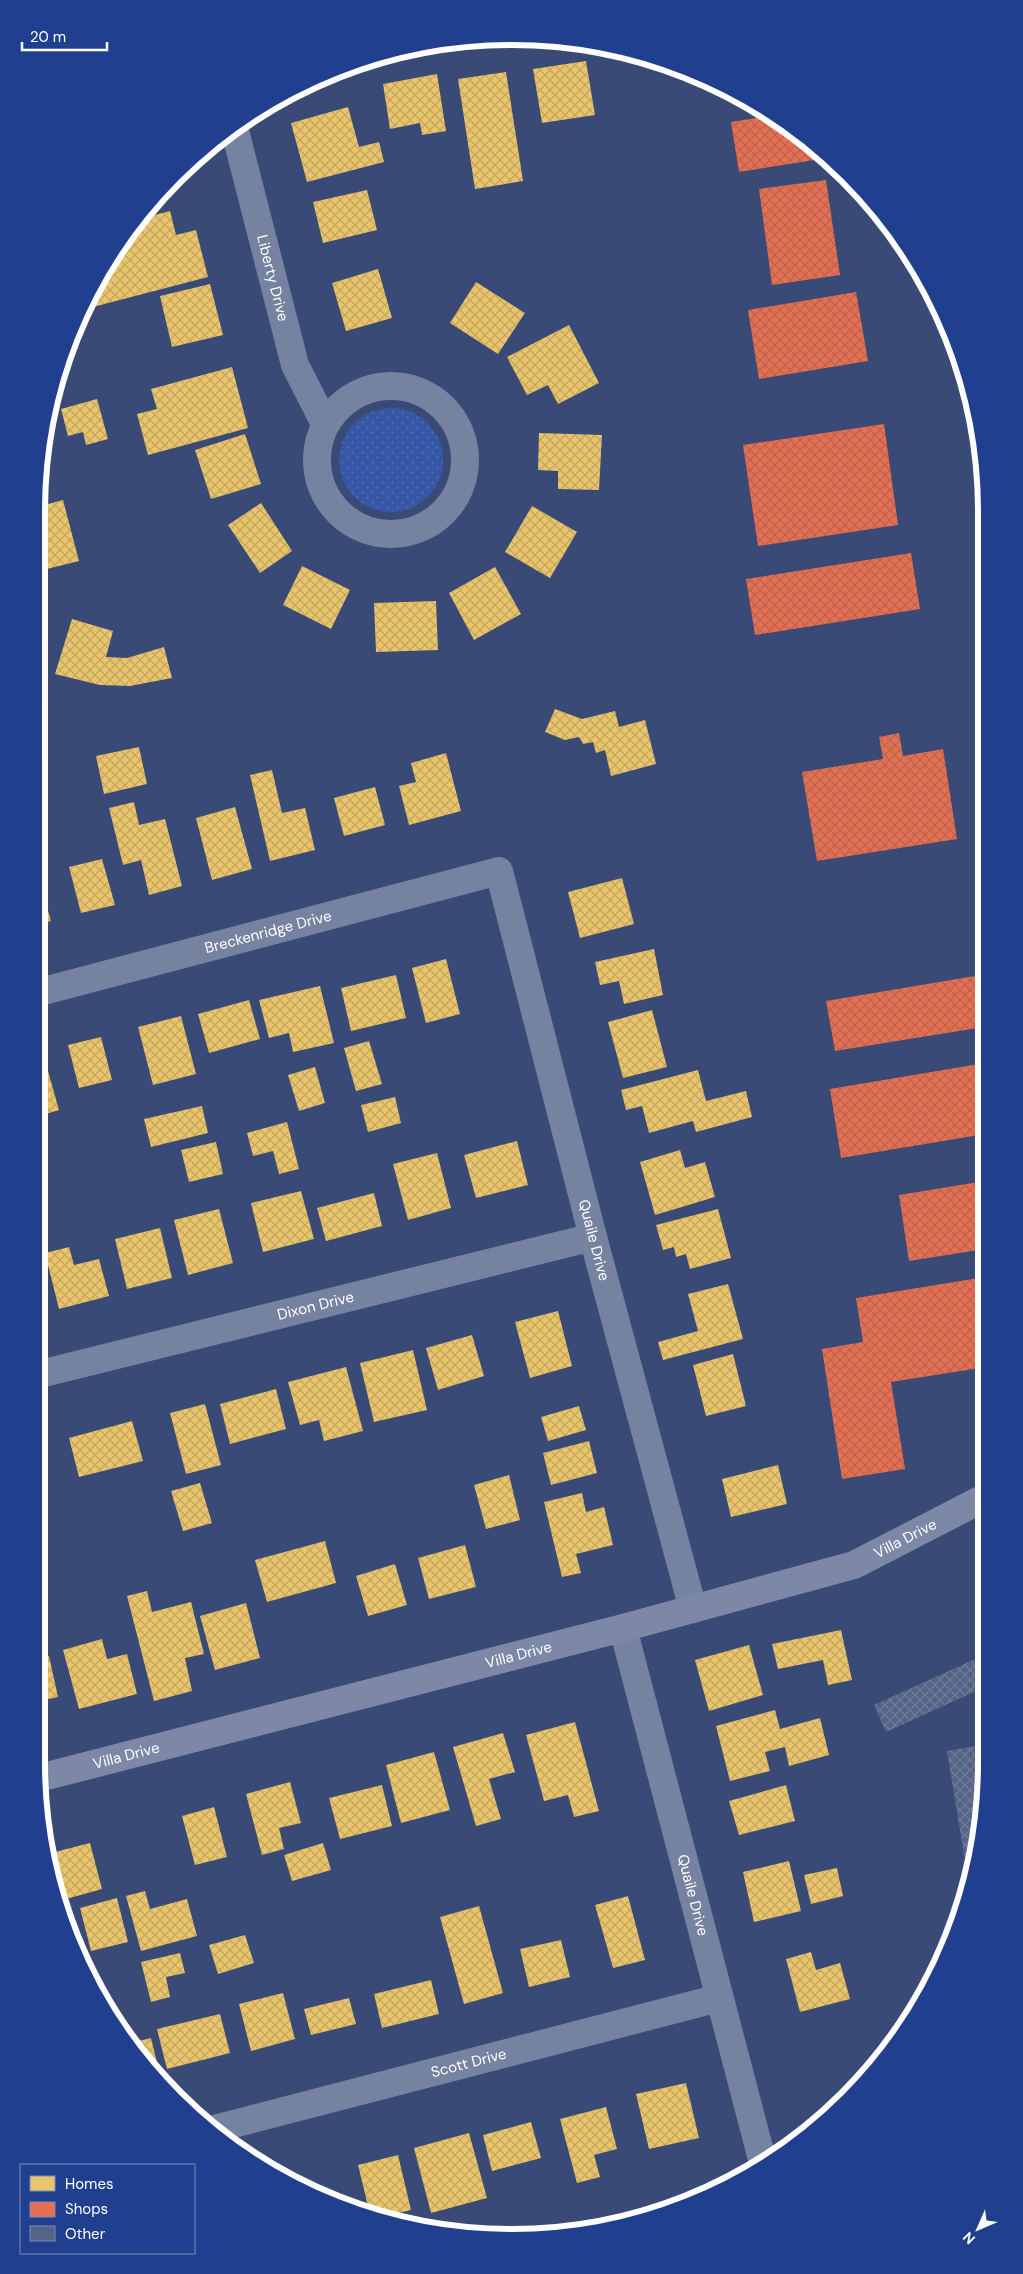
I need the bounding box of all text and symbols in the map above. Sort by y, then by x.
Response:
scale bar [22,20,108,52]
text: 20 m [30,27,66,47]
street label: Liberty Drive [252,233,293,324]
street label: Breckenridge Drive [202,906,334,958]
street label: Quaile Drive [574,1197,614,1283]
street label: Dixon Drive [275,1287,356,1325]
street label: Villa Drive [870,1514,940,1563]
street label: Villa Drive [483,1637,554,1673]
street label: Villa Drive [91,1737,162,1774]
street label: Quaile Drive [673,1852,713,1938]
street label: Scott Drive [429,2044,509,2082]
legend [20,2164,195,2254]
text: Homes [65,2174,114,2194]
text: Shops [65,2199,108,2219]
north arrow [953,2204,1003,2254]
text: Other [65,2224,106,2244]
text: N [959,2228,979,2248]

